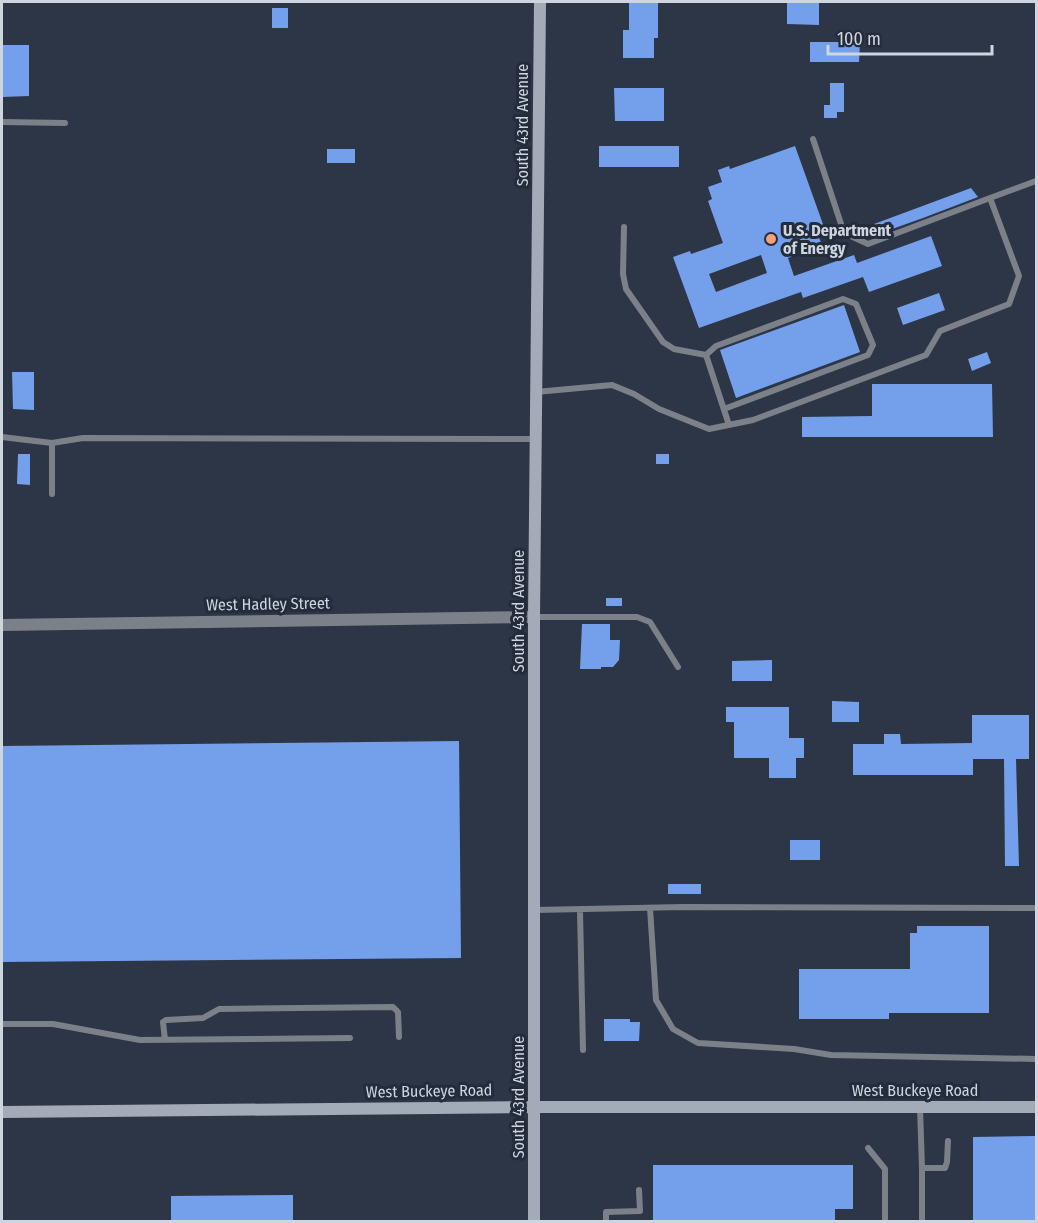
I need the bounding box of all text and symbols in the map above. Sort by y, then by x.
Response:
scale bar [828,18,992,56]
text: 100 m [837,28,881,50]
street label: South 43rd Avenue [513,64,532,186]
place label: U.S. Department of Energy [783,221,892,258]
marker: U.S. Department of Energy [764,232,778,246]
street label: South 43rd Avenue [509,550,528,672]
street label: West Hadley Street [206,593,331,615]
street label: South 43rd Avenue [509,1036,528,1158]
street label: West Buckeye Road [366,1080,492,1102]
street label: West Buckeye Road [852,1081,978,1100]

